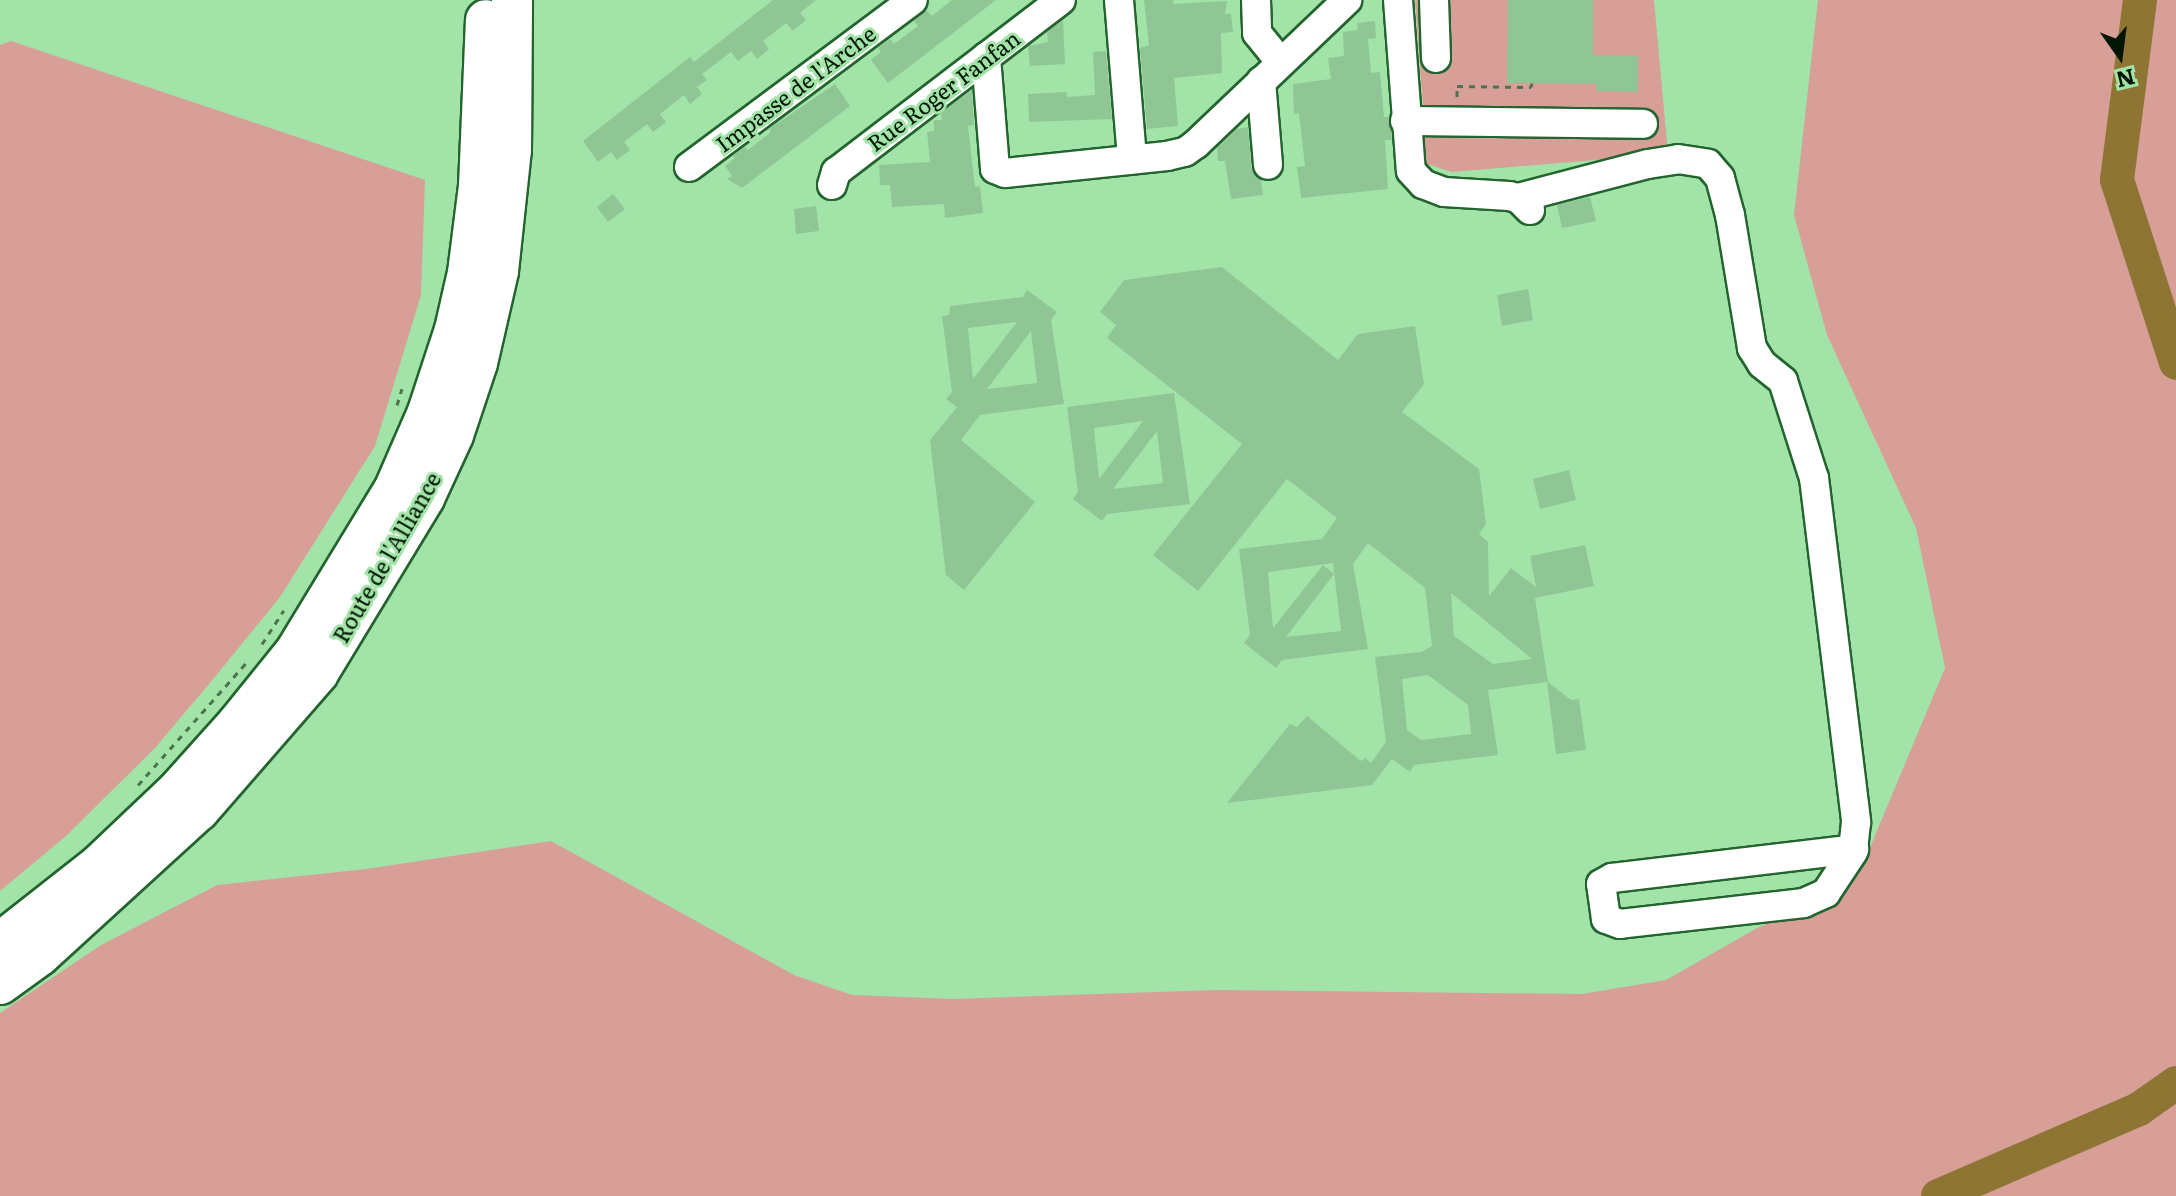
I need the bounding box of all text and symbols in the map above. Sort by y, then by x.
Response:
north arrow [2080,16,2160,96]
street label: Impasse de l'Arche [710,19,880,157]
street label: Rue Roger Fanfan [862,24,1024,156]
text: N [2113,62,2139,98]
street label: Route de l'Alliance [327,467,445,647]

